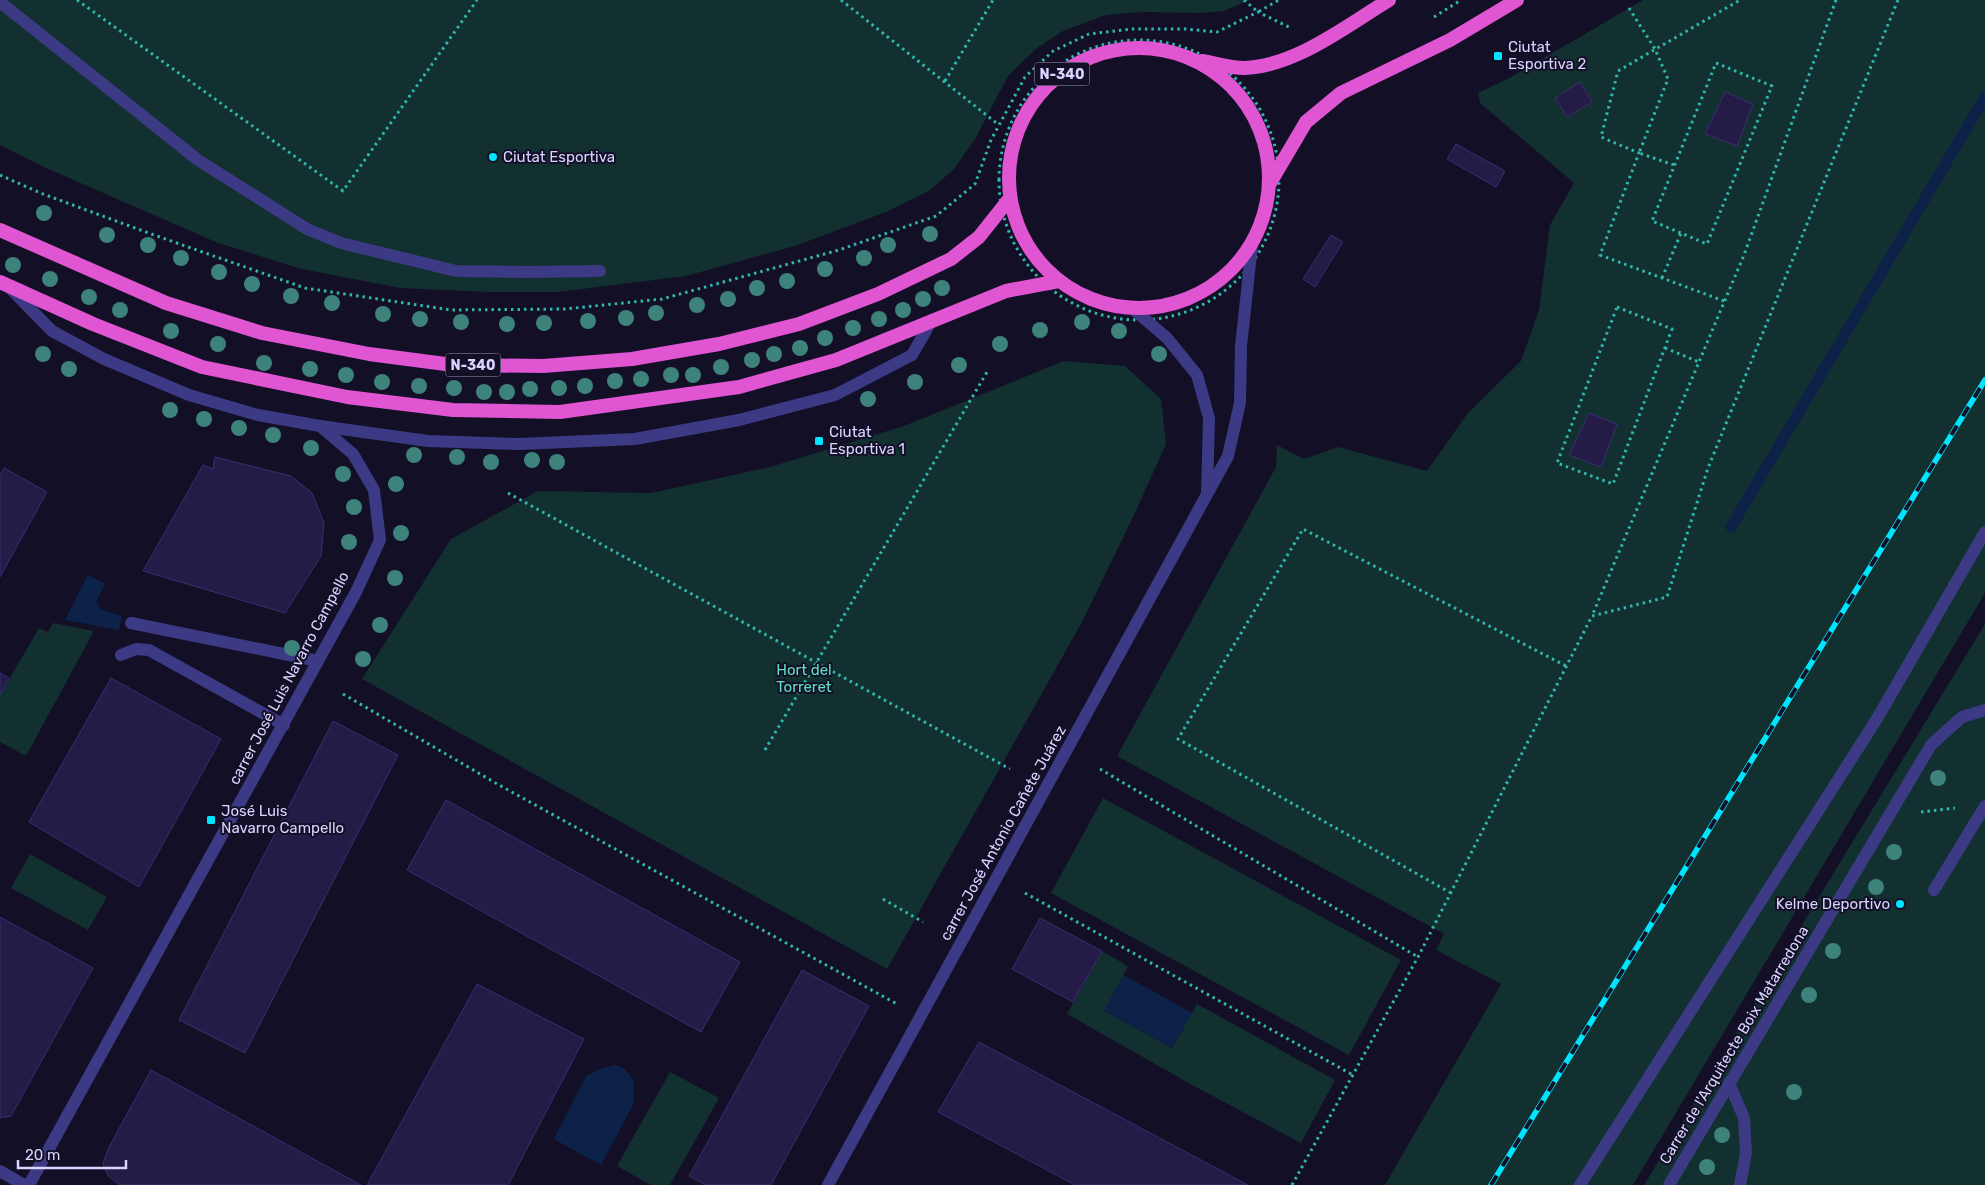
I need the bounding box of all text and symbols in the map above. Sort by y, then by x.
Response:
place label: Ciutat Esportiva 2 [1508,38,1586,73]
marker: Ciutat Esportiva 2 [1492,50,1504,62]
road number: N-340 [1034,62,1090,86]
place label: Ciutat Esportiva [503,148,615,166]
marker: Ciutat Esportiva [487,151,499,163]
road number: N-340 [446,354,500,376]
place label: Ciutat Esportiva 1 [829,423,905,458]
marker: Ciutat Esportiva 1 [813,435,825,447]
street label: carrer José Luis Navarro Campello [225,568,353,788]
park label: Hort del Torreret [776,661,832,696]
street label: carrer José Antonio Cañete Juárez [936,722,1070,944]
place label: José Luis Navarro Campello [221,802,344,837]
marker: José Luis Navarro Campello [205,814,217,826]
place label: Kelme Deportivo [1776,895,1890,913]
marker: Kelme Deportivo [1894,898,1906,910]
street label: Carrer de l'Arquitecte Boix Matarredona [1656,923,1812,1167]
scale bar [18,1138,125,1170]
text: 20 m [25,1146,60,1164]

